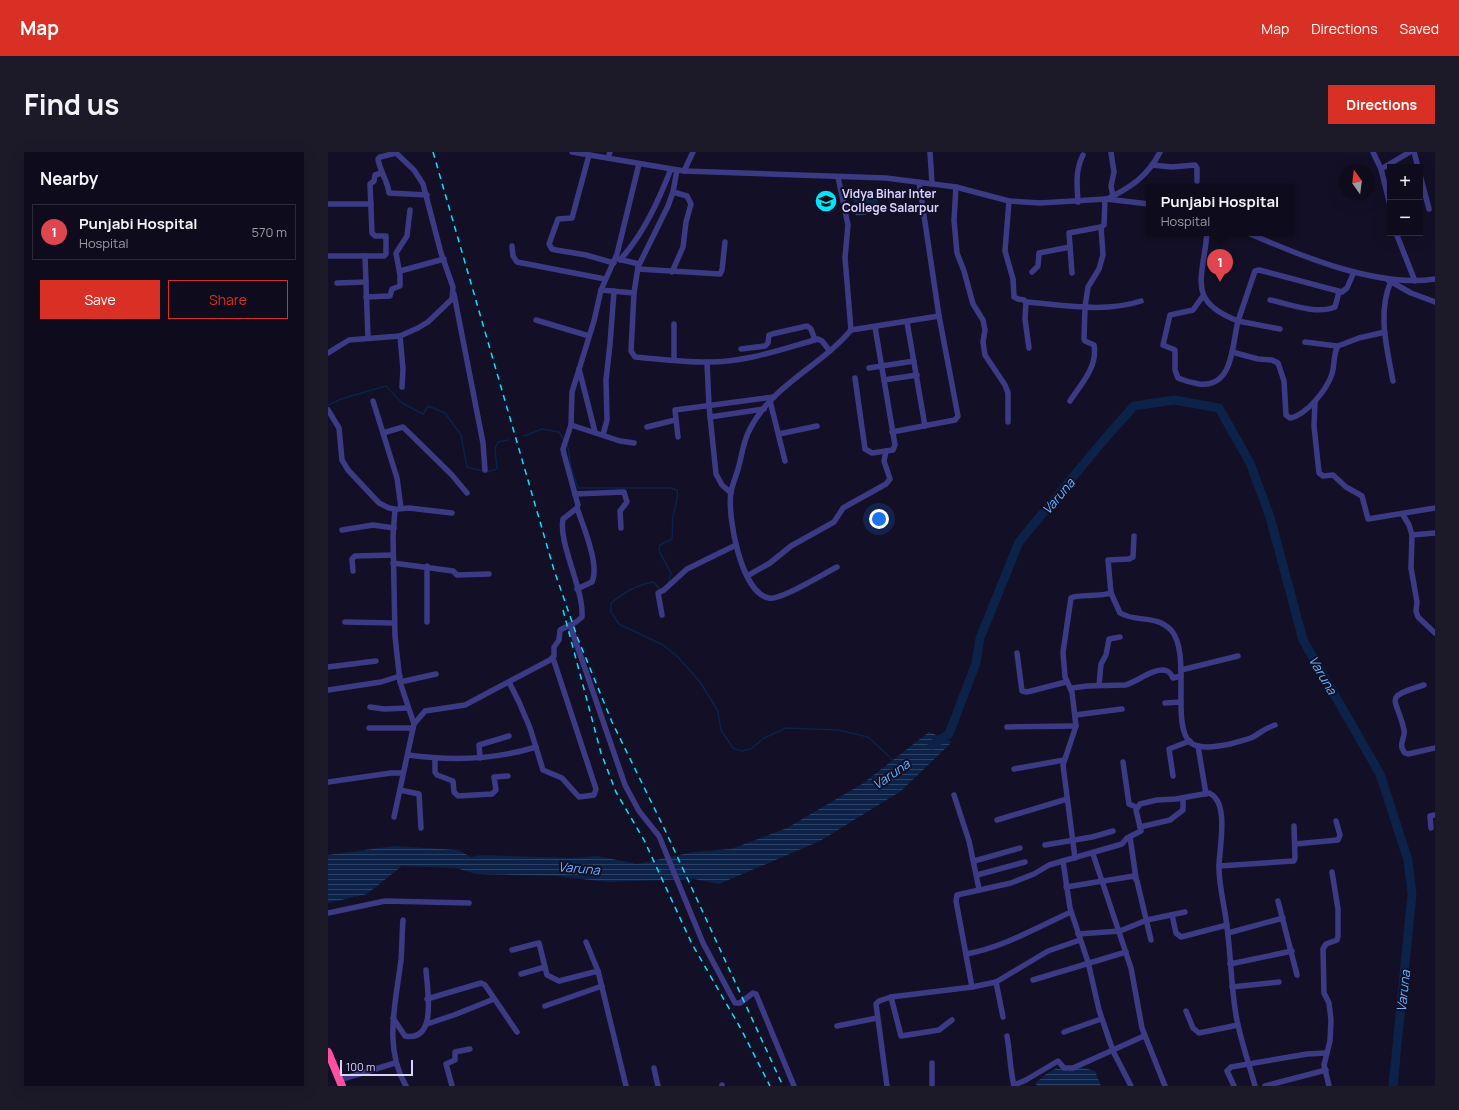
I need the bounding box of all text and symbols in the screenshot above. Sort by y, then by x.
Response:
text: Map [20,15,59,41]
text: Map [1261,19,1289,38]
text: Directions [1311,19,1378,38]
text: Saved [1400,19,1439,38]
text: Find us [24,85,119,123]
button: Directions [1328,85,1435,124]
north arrow [1339,164,1375,200]
map controls [1387,164,1423,236]
button: + [1387,164,1423,200]
text: Nearby [40,167,98,190]
popup [1146,184,1294,236]
place label: Vidya Bihar Inter College Salarpur [842,185,939,216]
school or university icon: Vidya Bihar Inter College Salarpur [813,188,839,214]
text: Punjabi Hospital [1161,191,1279,212]
button: − [1387,200,1423,236]
text: Hospital [1161,212,1210,230]
text: Punjabi Hospital [79,213,198,234]
text: 1 [51,223,57,241]
text: 570 m [251,223,287,241]
text: Hospital [79,234,129,252]
pin: 1 [1207,249,1233,282]
button: Save [40,280,160,319]
button: Share [168,280,288,319]
water label: Varuna [1038,474,1079,518]
your location [869,509,889,529]
water label: Varuna [1305,652,1342,698]
water label: Varuna [869,754,914,793]
water label: Varuna [557,857,601,879]
water label: Varuna [1392,968,1414,1013]
scale bar [340,1058,413,1077]
text: 100 m [346,1059,375,1074]

